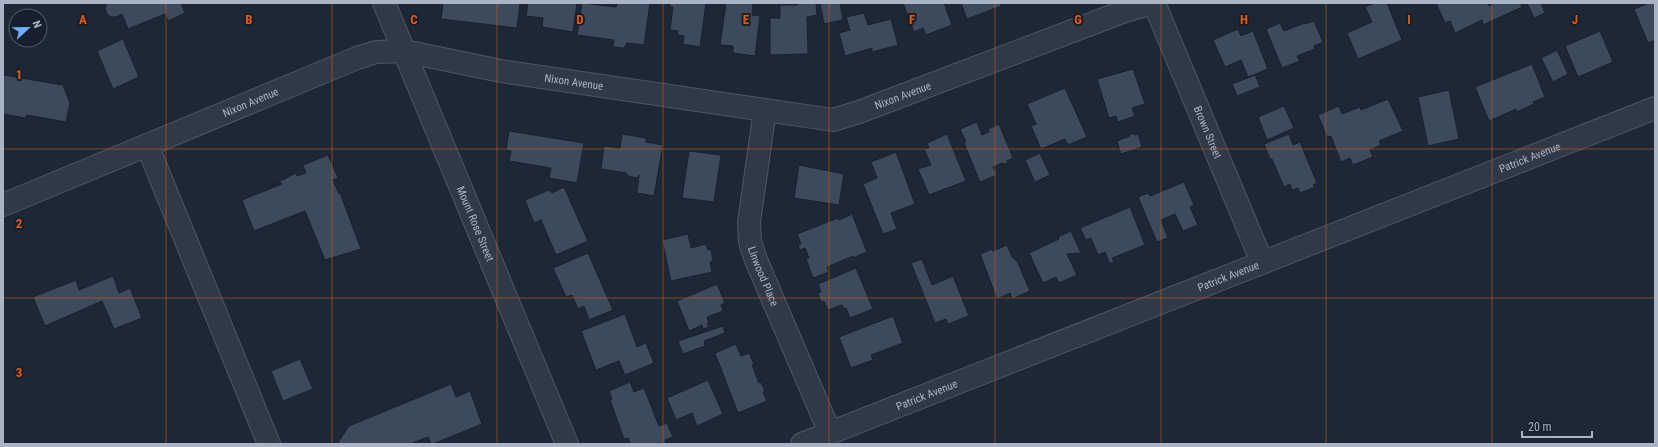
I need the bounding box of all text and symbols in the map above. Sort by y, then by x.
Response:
north arrow [8,8,48,48]
text: A [79,12,87,27]
text: B [245,12,253,27]
text: C [410,12,418,27]
text: D [576,12,584,27]
text: E [743,12,750,27]
text: F [909,12,915,27]
text: G [1074,12,1082,27]
text: H [1240,12,1248,27]
text: I [1407,12,1411,27]
text: J [1572,12,1578,27]
text: N [30,19,44,30]
text: 1 [16,67,22,82]
street label: Nixon Avenue [544,71,604,93]
street label: Nixon Avenue [873,79,933,112]
street label: Nixon Avenue [221,85,280,120]
street label: Brown Street [1191,104,1225,160]
street label: Patrick Avenue [1497,139,1562,175]
street label: Mount Rose Street [454,184,497,263]
text: 2 [16,216,23,231]
street label: Linwood Place [745,245,781,308]
street label: Patrick Avenue [1196,258,1261,294]
text: 3 [16,365,22,380]
street label: Patrick Avenue [894,377,959,413]
scale bar [1522,413,1592,439]
text: 20 m [1528,420,1552,434]

